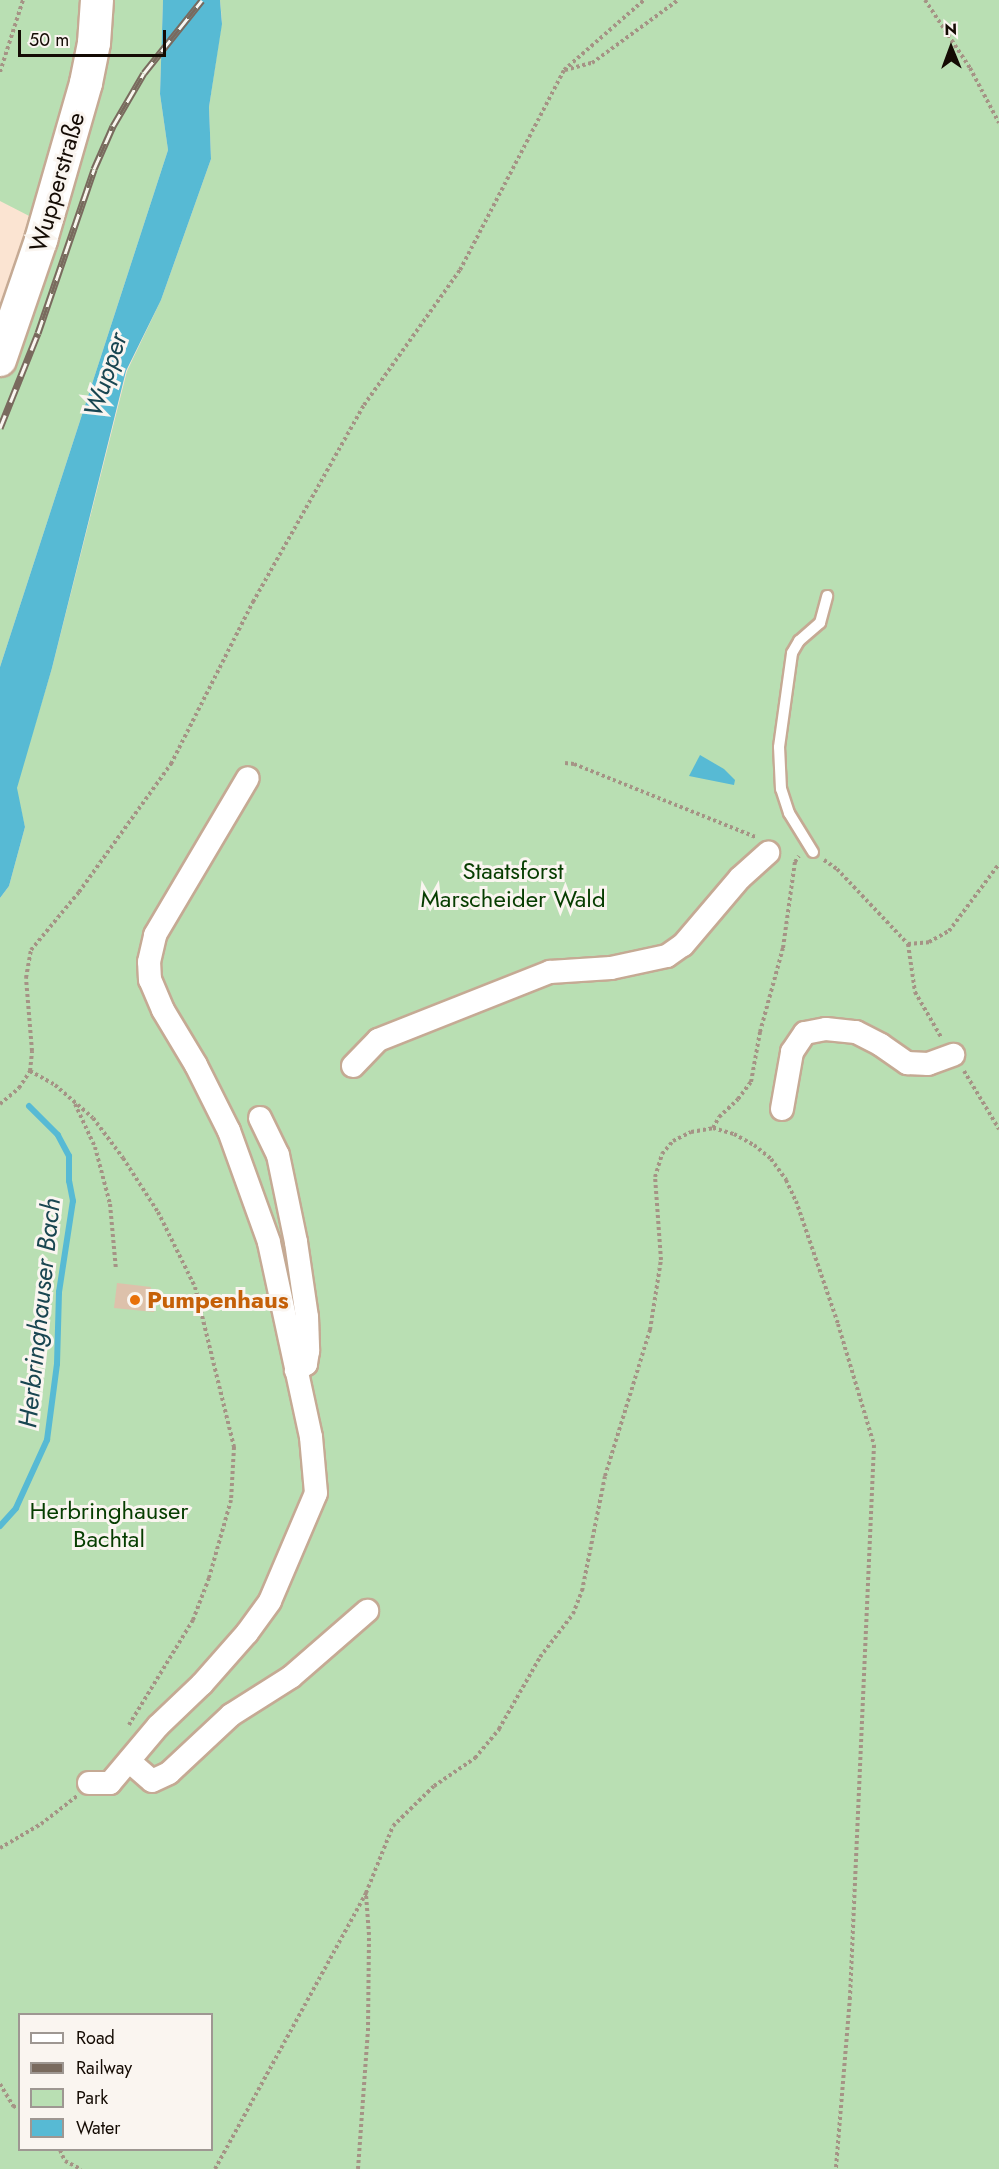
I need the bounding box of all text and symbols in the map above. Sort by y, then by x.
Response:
scale bar [21,18,170,56]
north arrow [921,18,981,78]
text: N [944,18,957,41]
text: 50 m [29,27,69,53]
street label: Wupperstraße [23,109,91,255]
water label: Wupper [78,329,134,421]
park label: Staatsforst Marscheider Wald [420,857,606,913]
water label: Herbringhauser Bach [12,1196,68,1430]
place label: Pumpenhaus [147,1286,289,1314]
marker: Pumpenhaus [128,1293,142,1307]
park label: Herbringhauser Bachtal [29,1497,189,1553]
legend [18,2013,213,2151]
text: Road [76,2025,115,2051]
text: Railway [76,2055,132,2081]
text: Park [76,2085,108,2111]
text: Water [76,2115,120,2141]

